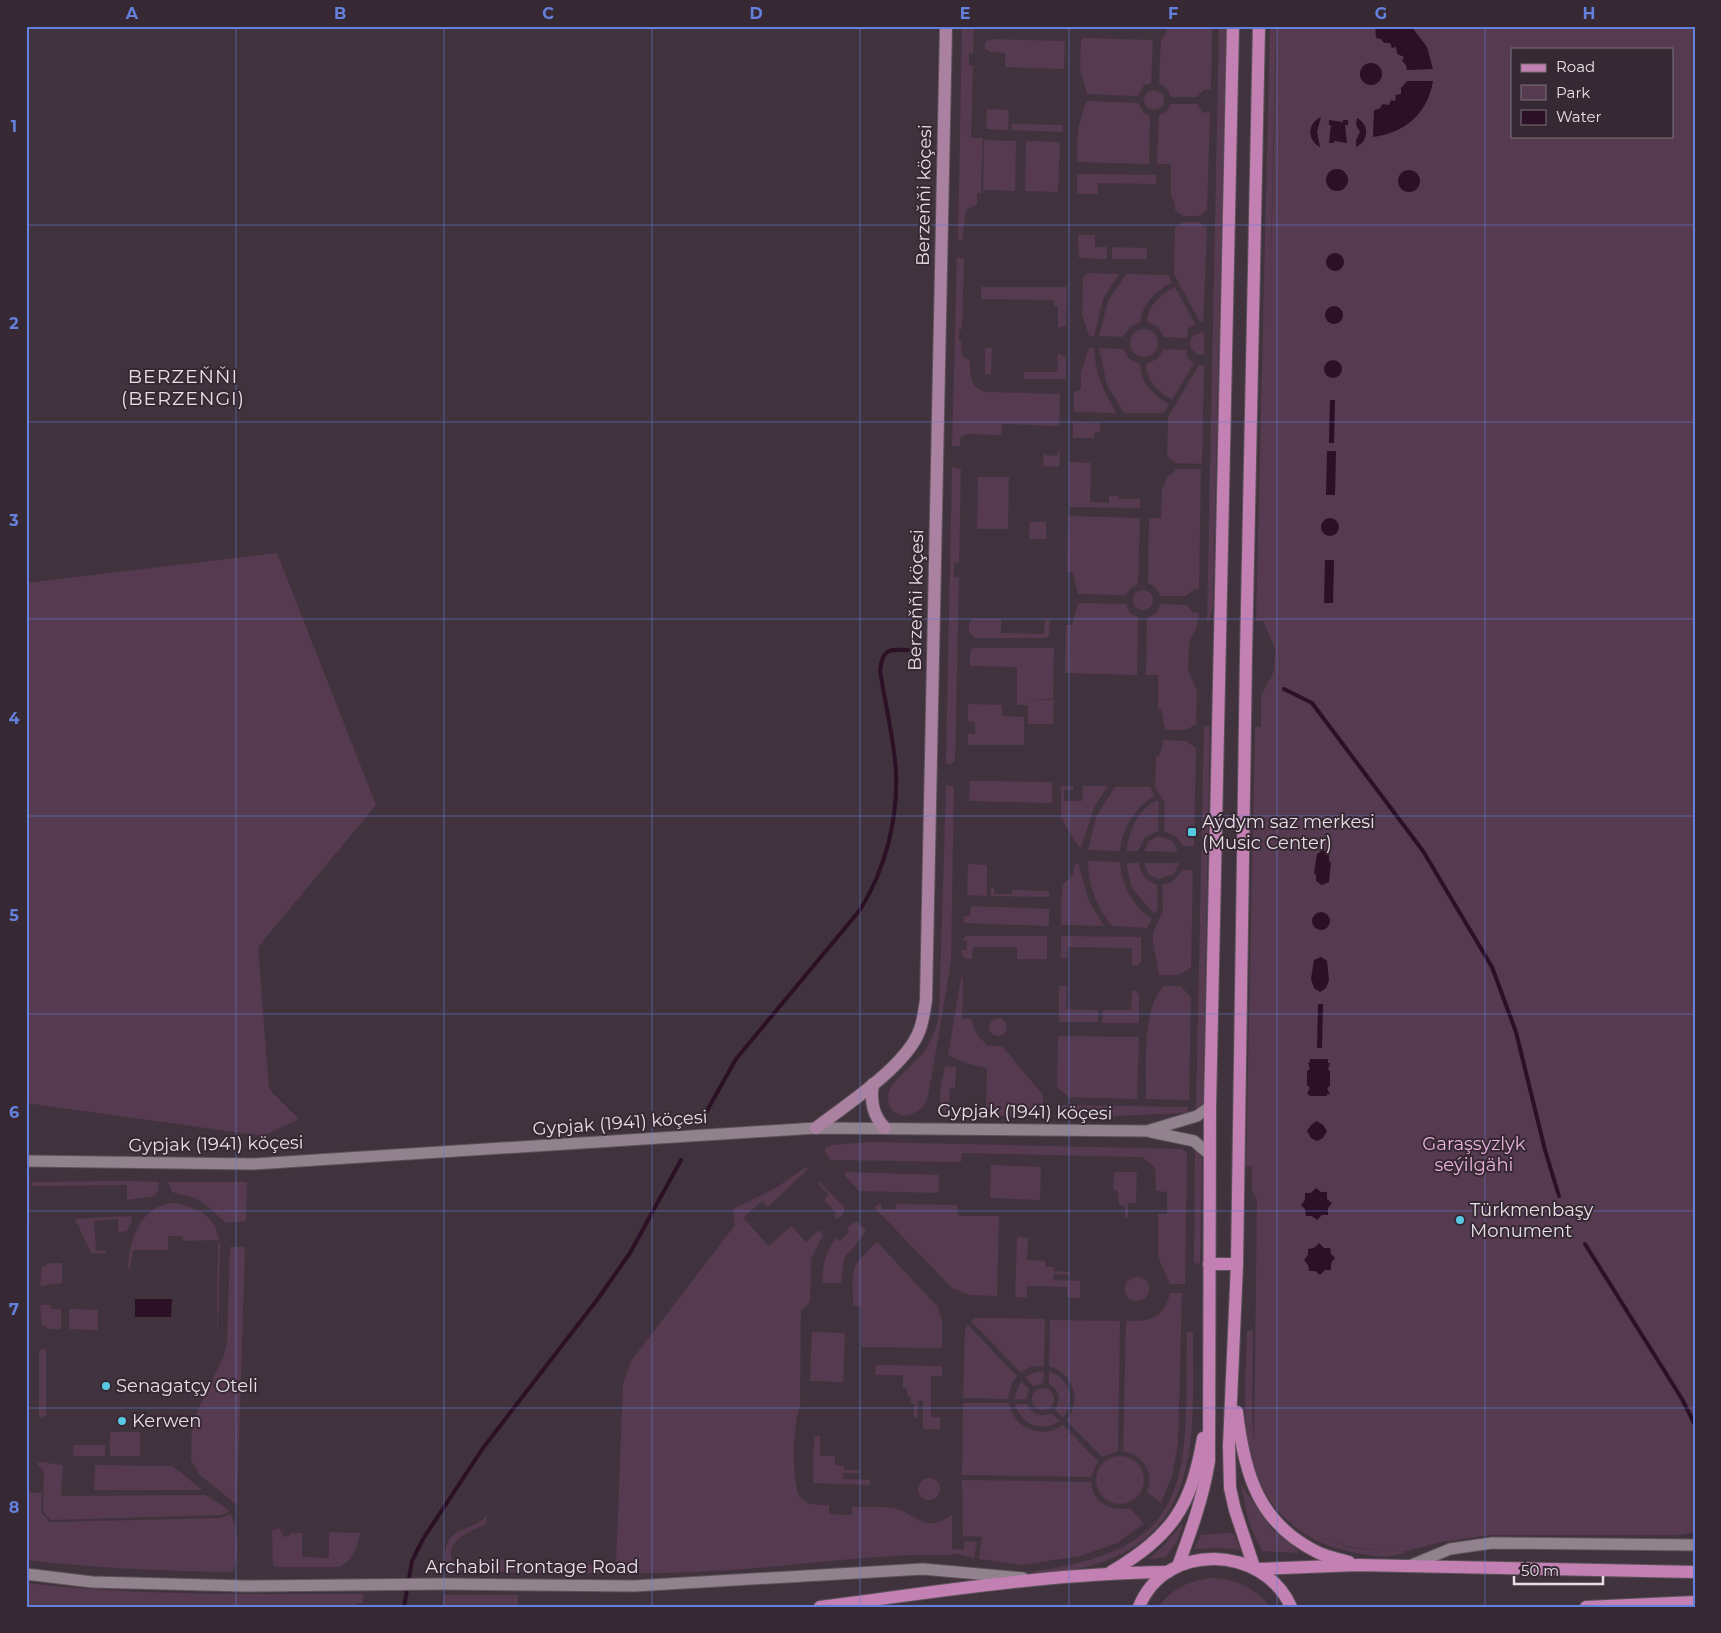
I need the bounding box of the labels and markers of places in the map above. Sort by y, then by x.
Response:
place label: Aýdym saz merkesi (Music Center) [1202,811,1375,854]
marker: Aýdym saz merkesi (Music Center) [1186,826,1198,838]
place label: Türkmenbaşy Monument [1470,1199,1594,1242]
marker: Türkmenbaşy Monument [1454,1214,1466,1226]
place label: Senagatçy Oteli [116,1375,258,1397]
marker: Senagatçy Oteli [100,1380,112,1392]
place label: Kerwen [132,1410,201,1432]
marker: Kerwen [116,1415,128,1427]

